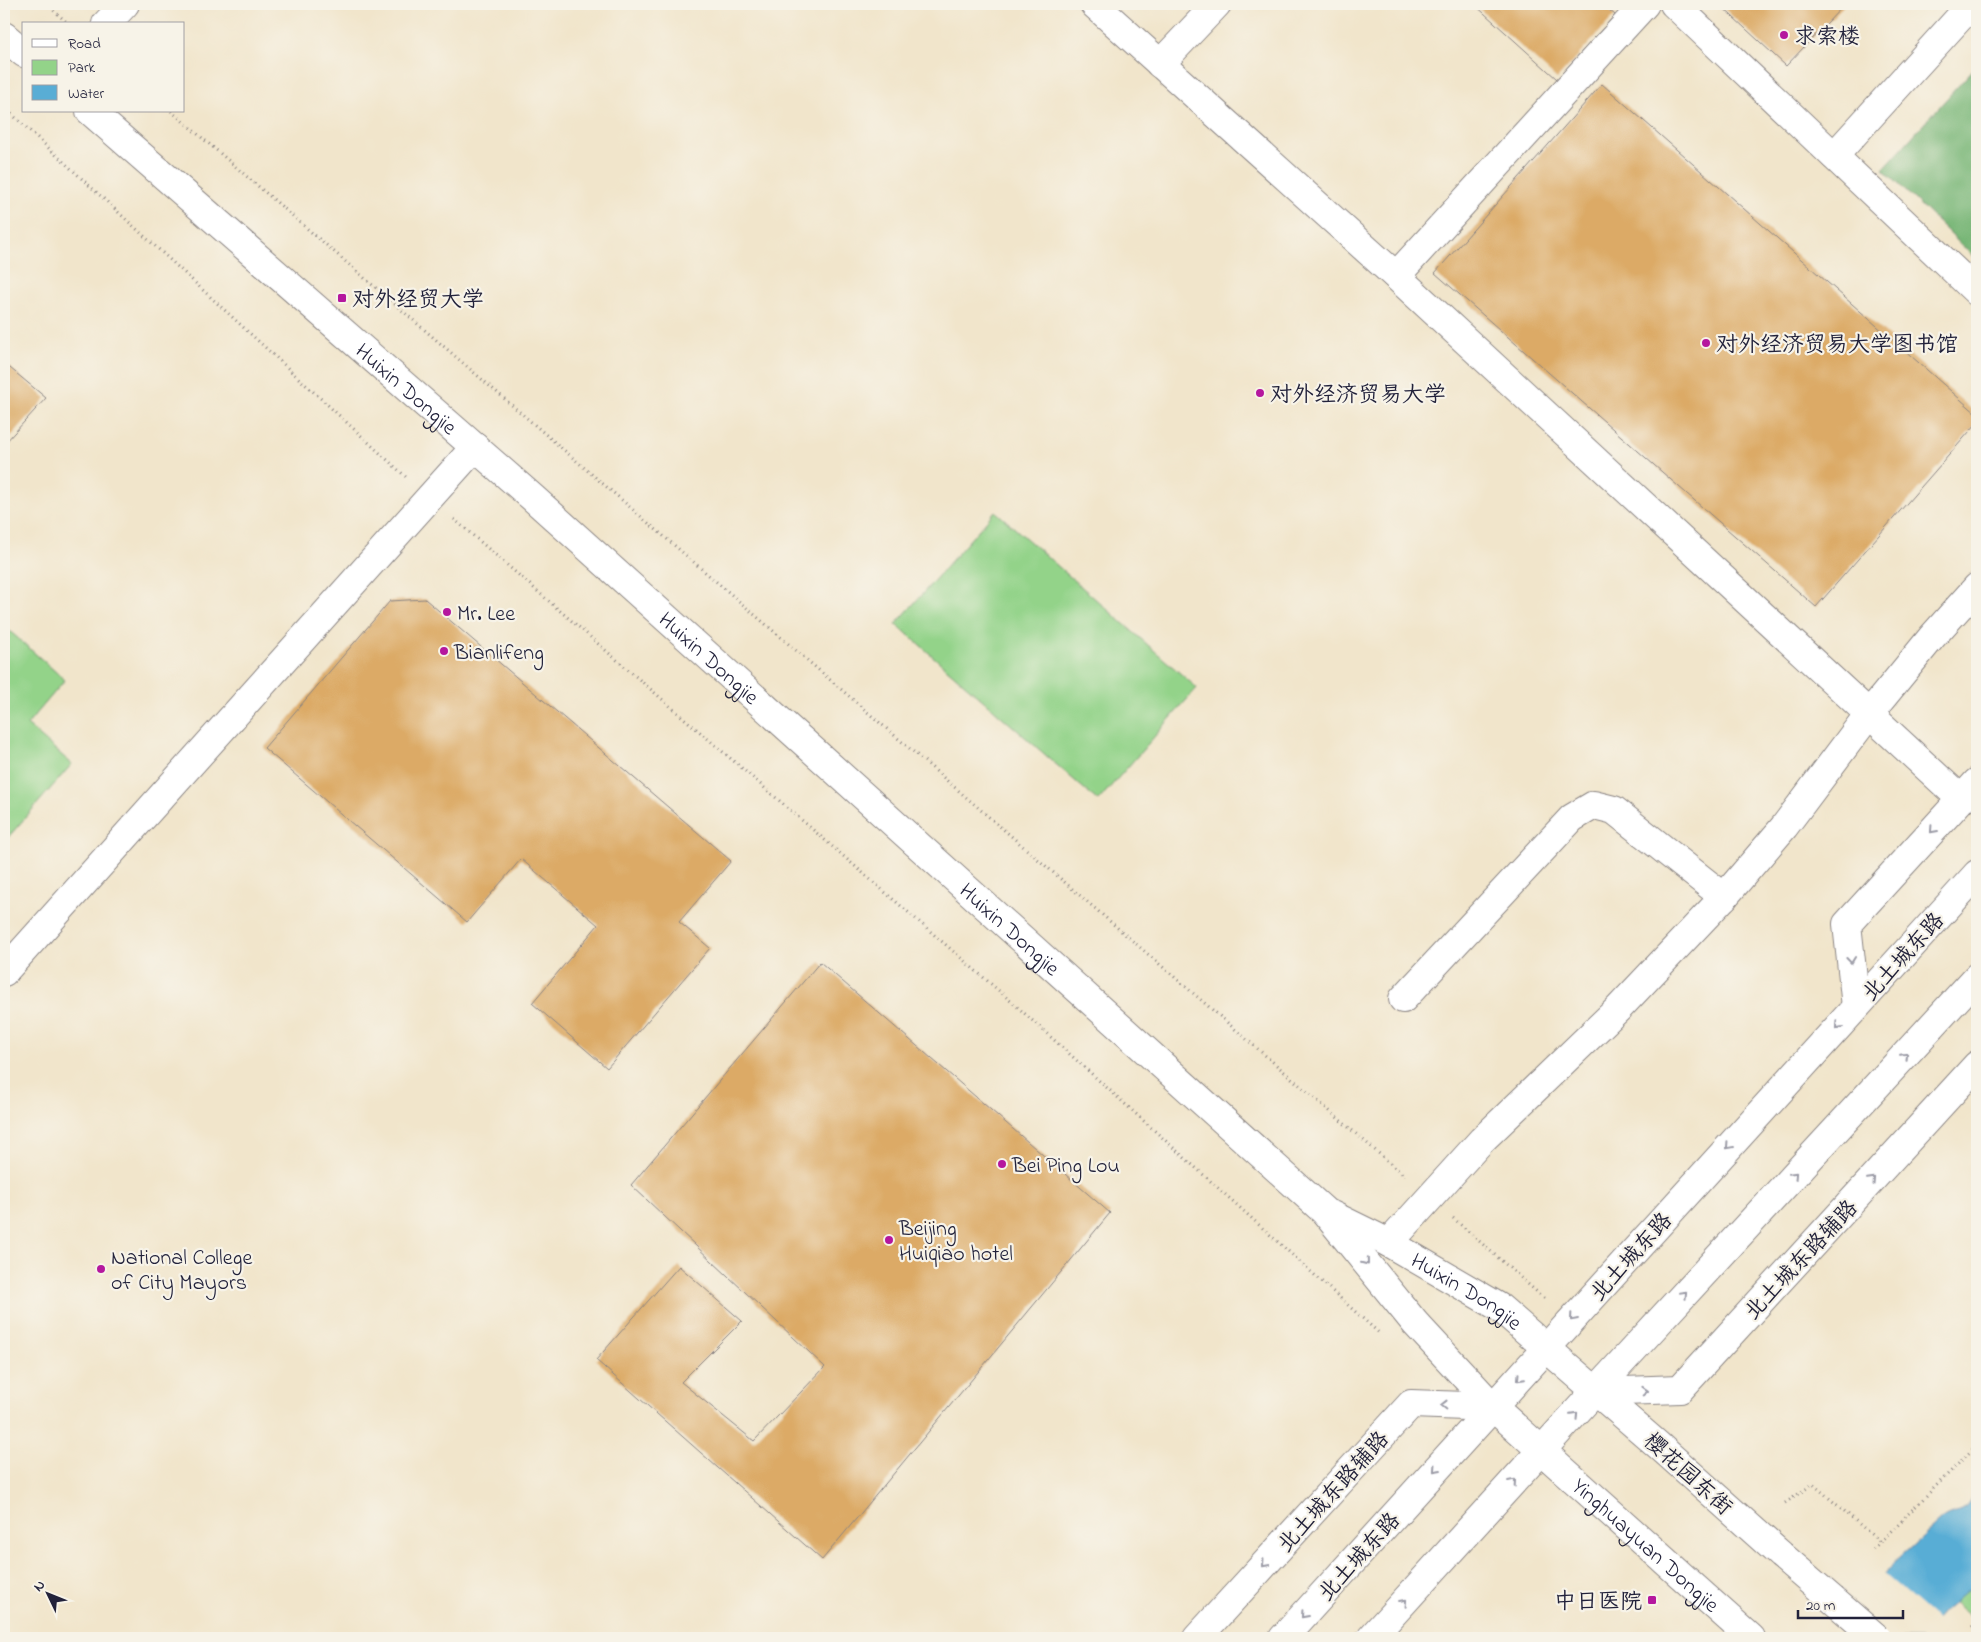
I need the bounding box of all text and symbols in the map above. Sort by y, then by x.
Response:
legend [22,22,185,112]
place label: 求索楼 [1794,22,1860,54]
marker: 求索楼 [1778,29,1790,41]
text: Road [68,33,101,55]
text: Park [68,57,96,79]
text: Water [68,83,104,105]
place label: 对外经贸大学 [352,285,484,317]
marker: 对外经贸大学 [336,292,348,304]
place label: 对外经济贸易大学图书馆 [1716,330,1958,362]
street label: Huixin Dongjie [347,337,463,444]
marker: 对外经济贸易大学图书馆 [1700,337,1712,349]
place label: 对外经济贸易大学 [1270,380,1446,412]
marker: 对外经济贸易大学 [1254,387,1266,399]
place label: Mr. Lee [457,599,515,631]
street label: Huixin Dongjie [650,605,765,714]
marker: Mr. Lee [441,606,453,618]
place label: Bianlifeng [453,638,544,671]
marker: Bianlifeng [438,645,450,657]
one-way arrow [1929,825,1938,834]
street label: Huixin Dongjie [951,876,1066,985]
street label: 北土城东路 [1856,906,1953,1010]
one-way arrow [1845,956,1856,964]
one-way arrow [1835,1021,1844,1030]
one-way arrow [1899,1052,1908,1061]
one-way arrow [1726,1141,1735,1150]
place label: Bei Ping Lou [1011,1151,1120,1184]
marker: Bei Ping Lou [996,1158,1008,1170]
one-way arrow [1788,1172,1797,1181]
one-way arrow [1866,1176,1875,1185]
street label: 北土城东路辅路 [1738,1194,1866,1328]
street label: 北土城东路 [1584,1206,1681,1310]
place label: Beijing Huiqiao hotel [898,1214,1013,1271]
marker: Beijing Huiqiao hotel [883,1234,895,1246]
place label: National College of City Mayors [111,1243,252,1301]
street label: Huixin Dongjie [1404,1246,1528,1339]
one-way arrow [1360,1256,1368,1265]
marker: National College of City Mayors [95,1263,107,1275]
one-way arrow [1678,1291,1687,1300]
one-way arrow [1569,1313,1578,1322]
one-way arrow [1517,1373,1526,1382]
one-way arrow [1641,1385,1649,1396]
one-way arrow [1440,1400,1448,1410]
one-way arrow [1569,1411,1578,1420]
street label: 北土城东路辅路 [1271,1425,1393,1557]
street label: 樱花园东街 [1635,1427,1739,1524]
one-way arrow [1433,1464,1442,1473]
street label: Yinghuayuan Dongjie [1564,1472,1725,1621]
one-way arrow [1507,1478,1516,1487]
street label: 北土城东路 [1311,1506,1405,1606]
one-way arrow [1262,1558,1271,1567]
north arrow [22,1570,72,1620]
text: N [29,1576,50,1597]
place label: 中日医院 [1554,1587,1642,1619]
scale bar [1798,1587,1904,1619]
marker: 中日医院 [1646,1594,1658,1606]
text: 20 m [1806,1595,1836,1617]
one-way arrow [1398,1599,1407,1608]
one-way arrow [1301,1610,1310,1619]

